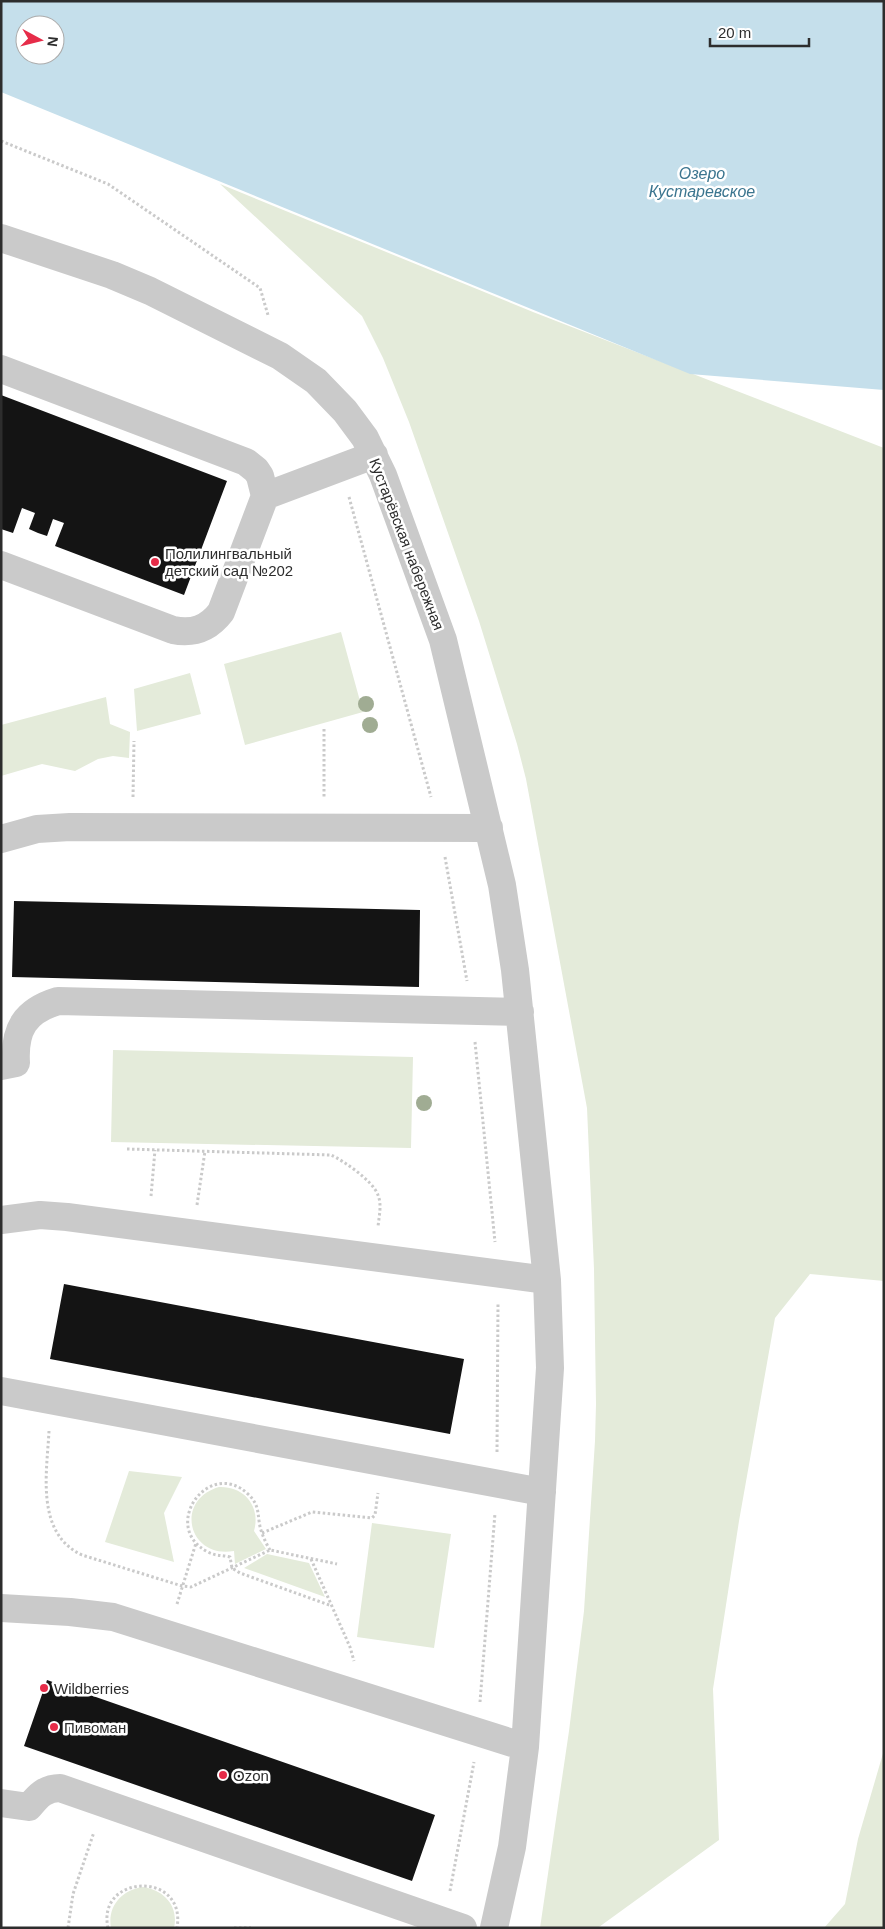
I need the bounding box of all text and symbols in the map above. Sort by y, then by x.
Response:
north arrow [15,15,65,65]
scale bar [710,15,809,47]
text: 20 m [718,24,751,41]
text: N [44,36,61,48]
water label: Озеро Кустаревское [649,165,755,200]
street label: Кустарёвская набережная [366,456,448,632]
place label: Полилингвальный детский сад №202 [165,545,293,579]
marker: Полилингвальный детский сад №202 [149,556,161,568]
place label: Wildberries [54,1680,129,1697]
marker: Wildberries [38,1682,50,1694]
place label: Пивоман [64,1719,126,1736]
marker: Пивоман [48,1721,60,1733]
place label: Ozon [233,1767,269,1784]
marker: Ozon [217,1769,229,1781]

